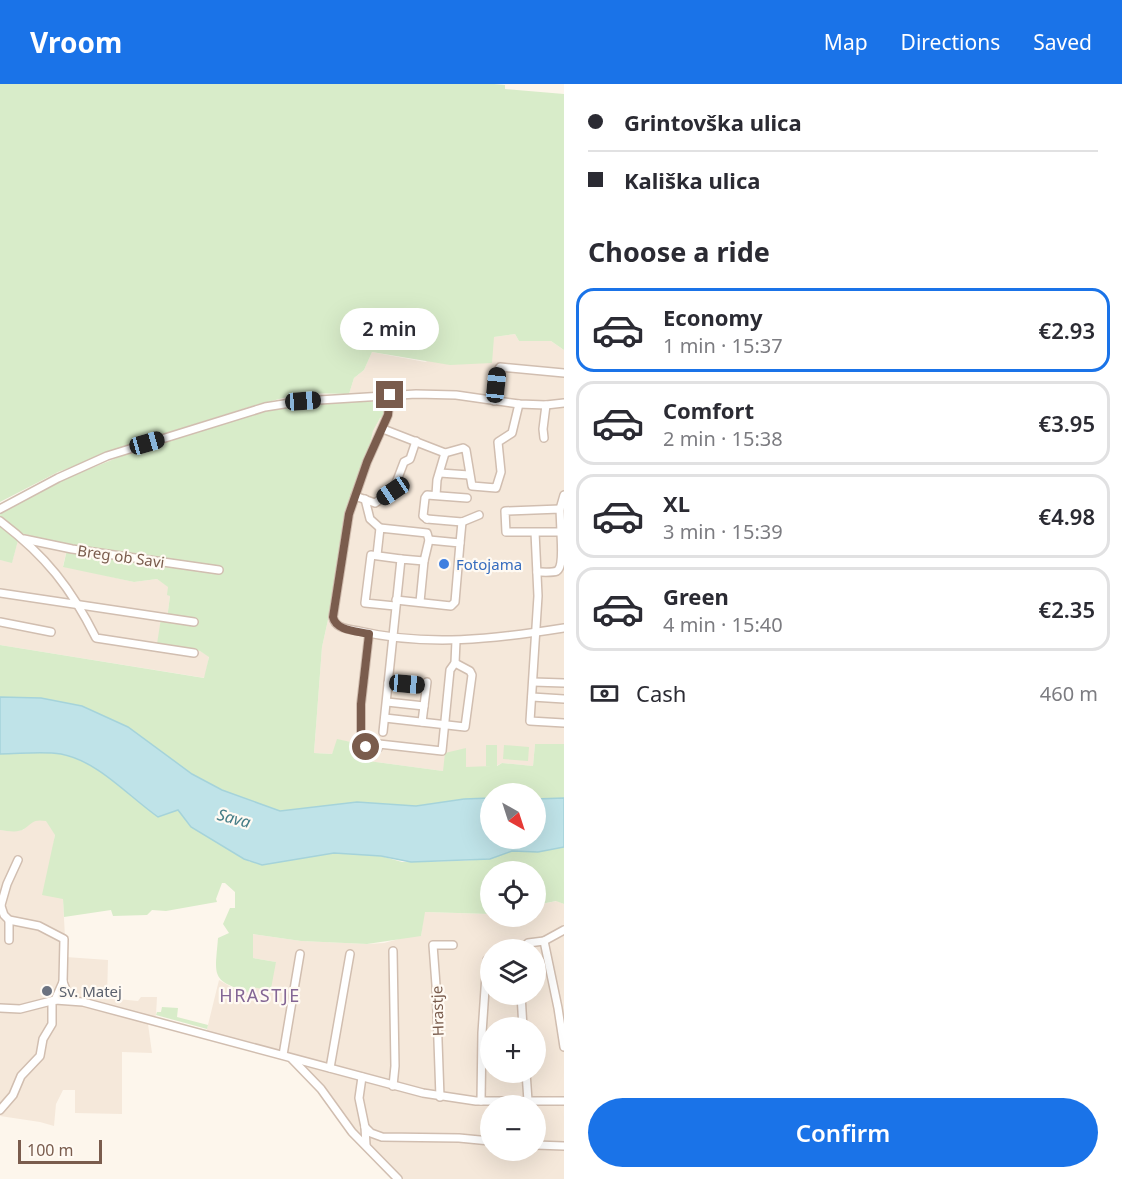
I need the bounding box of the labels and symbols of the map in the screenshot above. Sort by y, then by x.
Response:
callout: 2 min [340,308,440,350]
car [485,366,507,404]
route end [376,381,403,408]
car [284,391,322,411]
car [127,429,167,457]
car [373,473,413,509]
street label: Breg ob Savi [76,540,166,572]
place label: Fotojama [456,554,522,574]
marker: Fotojama [437,557,451,571]
car [388,673,426,695]
route start [352,733,379,760]
north arrow [480,783,546,849]
water label: Sava [215,803,253,833]
place label: Sv. Matej [59,981,122,1001]
district label: HRASTJE [219,983,301,1007]
marker: Sv. Matej [40,984,54,998]
street label: Hrastje [426,985,448,1037]
scale bar [18,1137,102,1164]

